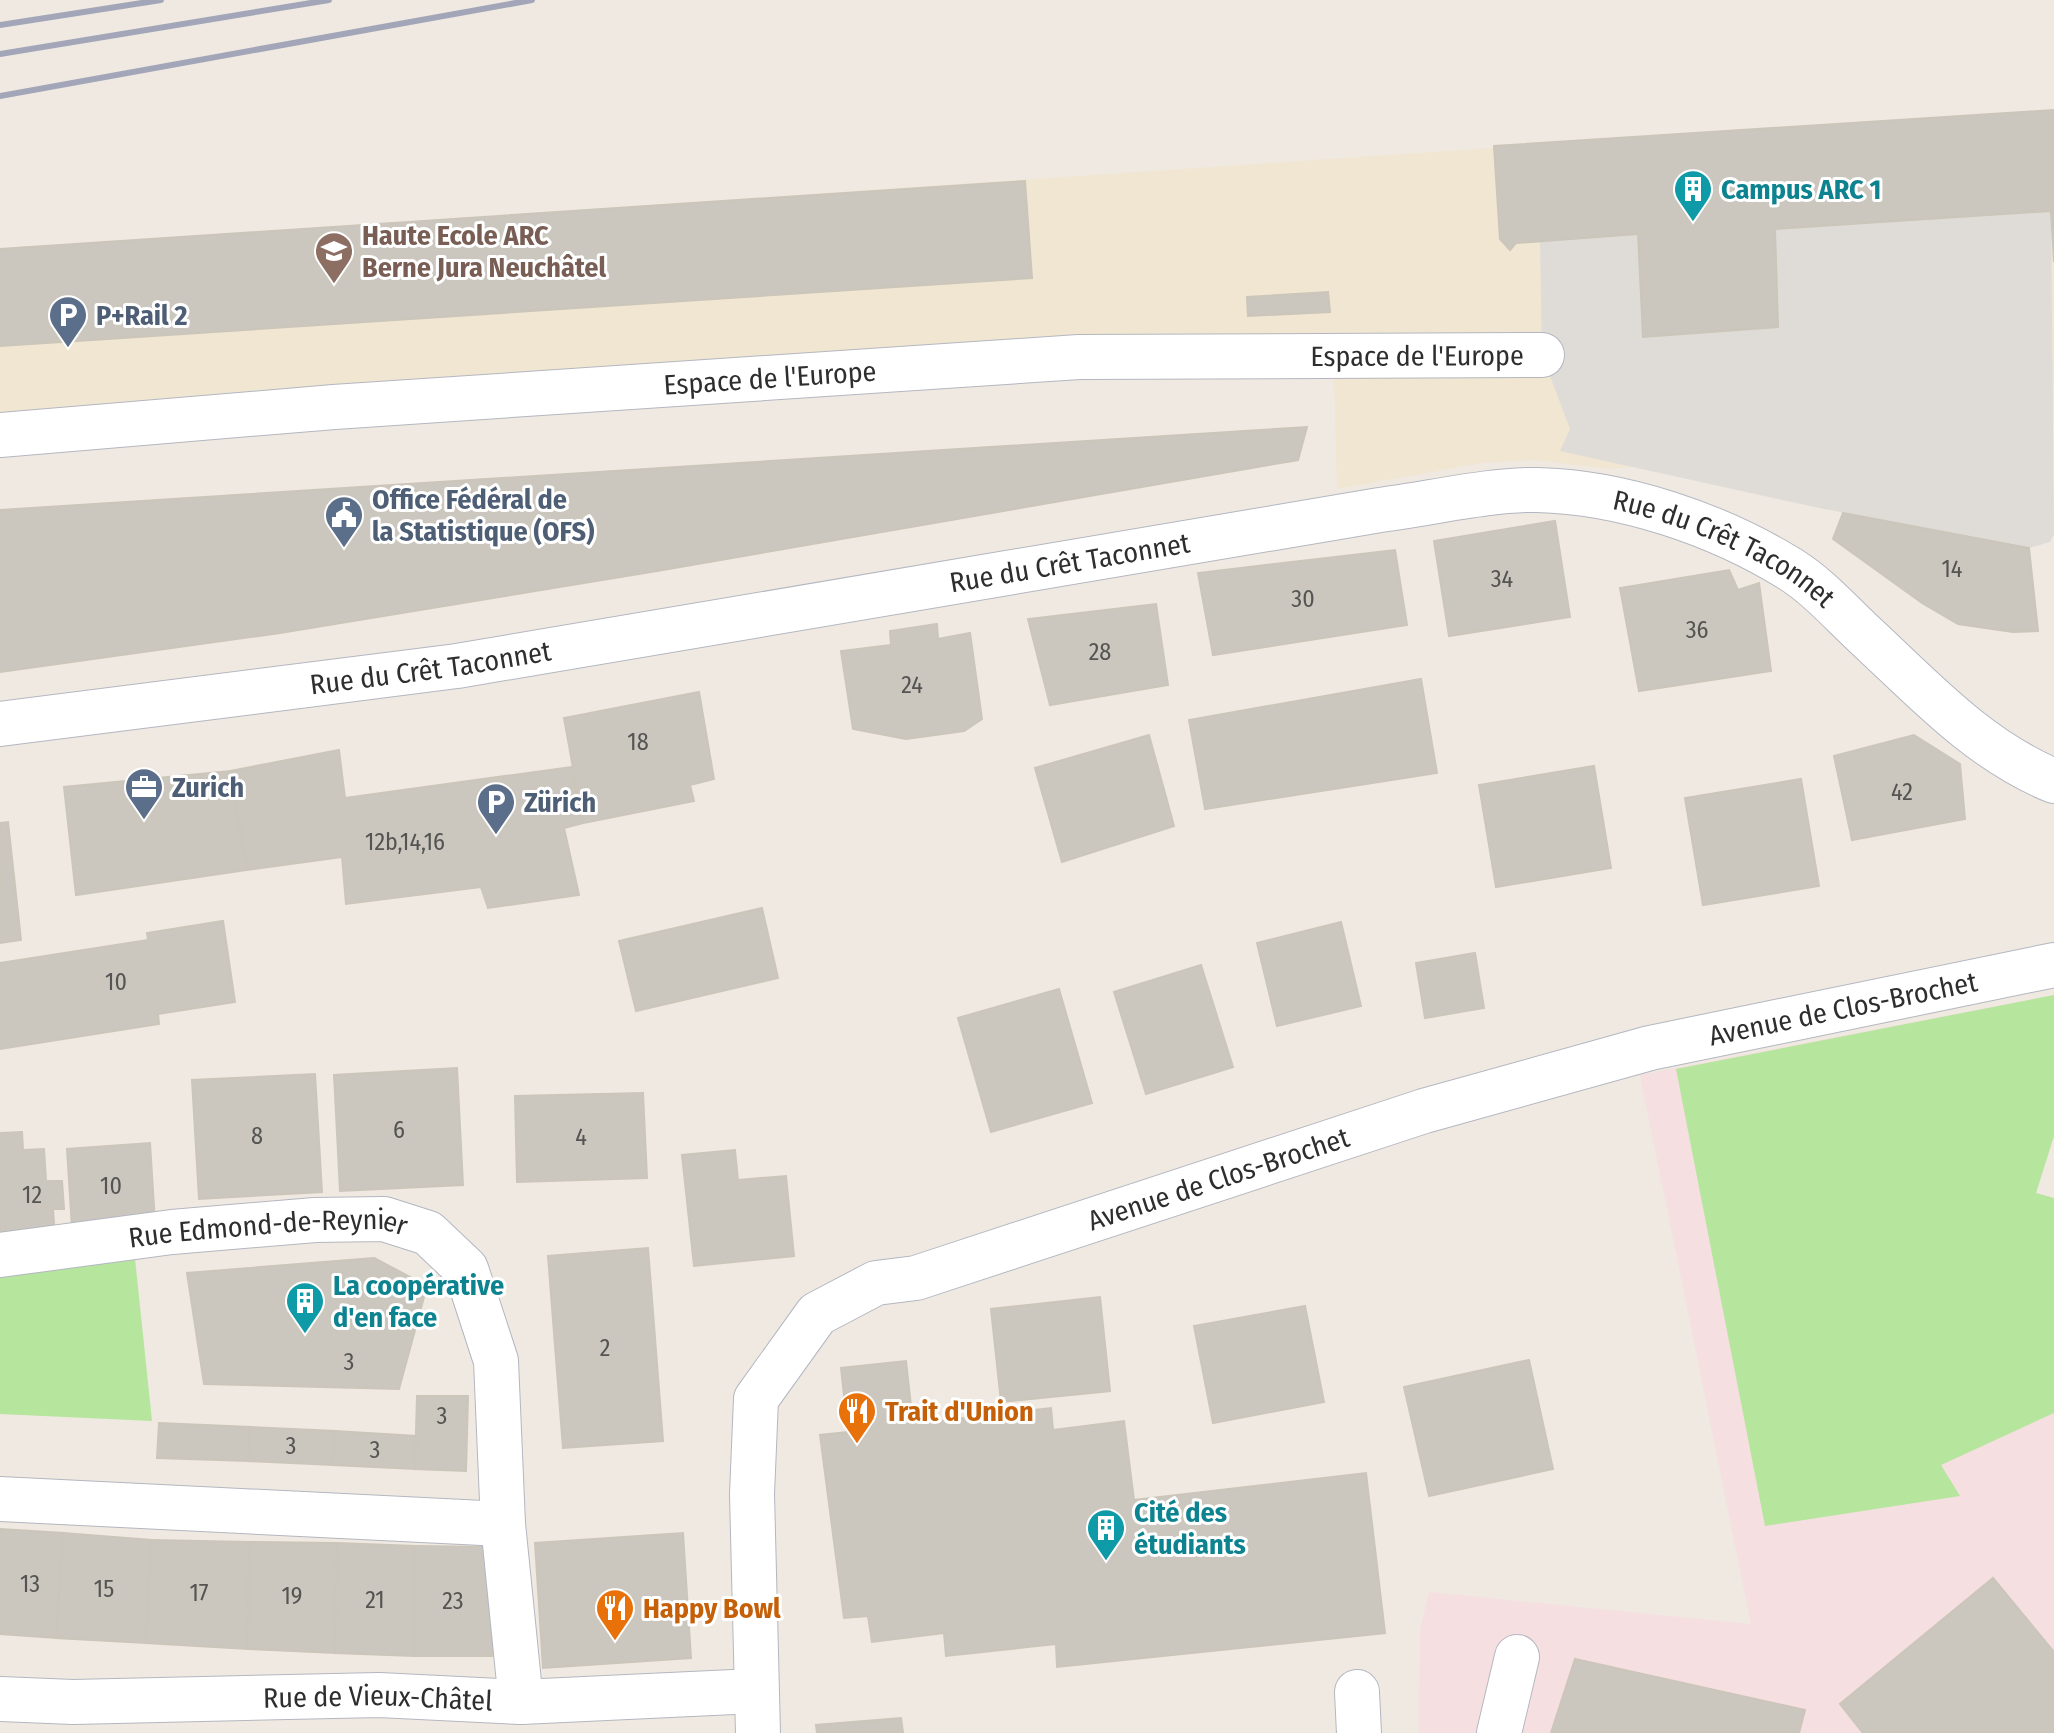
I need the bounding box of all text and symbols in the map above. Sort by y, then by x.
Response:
building icon: Campus ARC 1 [1672,168,1714,223]
place label: Campus ARC 1 [1721,173,1881,206]
place label: Haute Ecole ARC Berne Jura Neuchâtel [362,219,606,284]
school or university icon: Haute Ecole ARC Berne Jura Neuchâtel [313,230,355,285]
parking icon: P+Rail 2 [47,294,89,349]
place label: P+Rail 2 [96,299,188,332]
street label: Espace de l'Europe [1310,339,1524,372]
street label: Espace de l'Europe [662,354,877,401]
place label: Office Fédéral de la Statistique (OFS) [372,483,595,548]
street label: Rue du Crêt Taconnet [1610,483,1843,614]
public building icon: Office Fédéral de la Statistique (OFS) [323,494,365,549]
street label: Rue du Crêt Taconnet [947,526,1193,599]
house number: 14 [1942,555,1962,583]
house number: 34 [1491,565,1513,593]
house number: 30 [1291,585,1315,613]
house number: 36 [1686,616,1708,644]
street label: Rue du Crêt Taconnet [308,634,554,701]
house number: 28 [1089,638,1111,666]
house number: 24 [901,671,923,699]
house number: 18 [627,728,649,756]
office icon: Zurich [123,766,165,821]
place label: Zurich [172,771,244,804]
house number: 42 [1891,778,1913,806]
parking icon: Zürich [475,781,517,836]
place label: Zürich [524,786,596,819]
house number: 12b,14,16 [365,828,445,856]
street label: Avenue de Clos-Brochet [1706,965,1981,1052]
house number: 10 [105,968,127,996]
house number: 6 [393,1116,405,1144]
street label: Avenue de Clos-Brochet [1083,1120,1354,1237]
house number: 8 [251,1122,263,1150]
house number: 4 [575,1123,587,1151]
house number: 10 [100,1172,122,1200]
house number: 12 [22,1181,42,1209]
street label: Rue Edmond-de-Reynier [127,1202,412,1254]
place label: La coopérative d'en face [333,1269,504,1334]
building icon: La coopérative d'en face [284,1280,326,1335]
house number: 2 [600,1334,610,1362]
house number: 3 [344,1348,354,1376]
restaurant icon: Trait d'Union [836,1390,878,1445]
place label: Trait d'Union [885,1395,1034,1428]
house number: 3 [437,1402,447,1430]
house number: 3 [286,1432,296,1460]
house number: 3 [370,1436,380,1464]
place label: Cité des étudiants [1134,1496,1246,1561]
building icon: Cité des étudiants [1085,1507,1127,1562]
house number: 13 [20,1570,40,1598]
house number: 15 [94,1575,114,1603]
house number: 17 [189,1579,209,1607]
house number: 19 [281,1582,303,1610]
house number: 21 [365,1586,385,1614]
house number: 23 [442,1587,464,1615]
restaurant icon: Happy Bowl [594,1587,636,1642]
place label: Happy Bowl [643,1592,781,1625]
street label: Rue de Vieux-Châtel [263,1678,493,1717]

